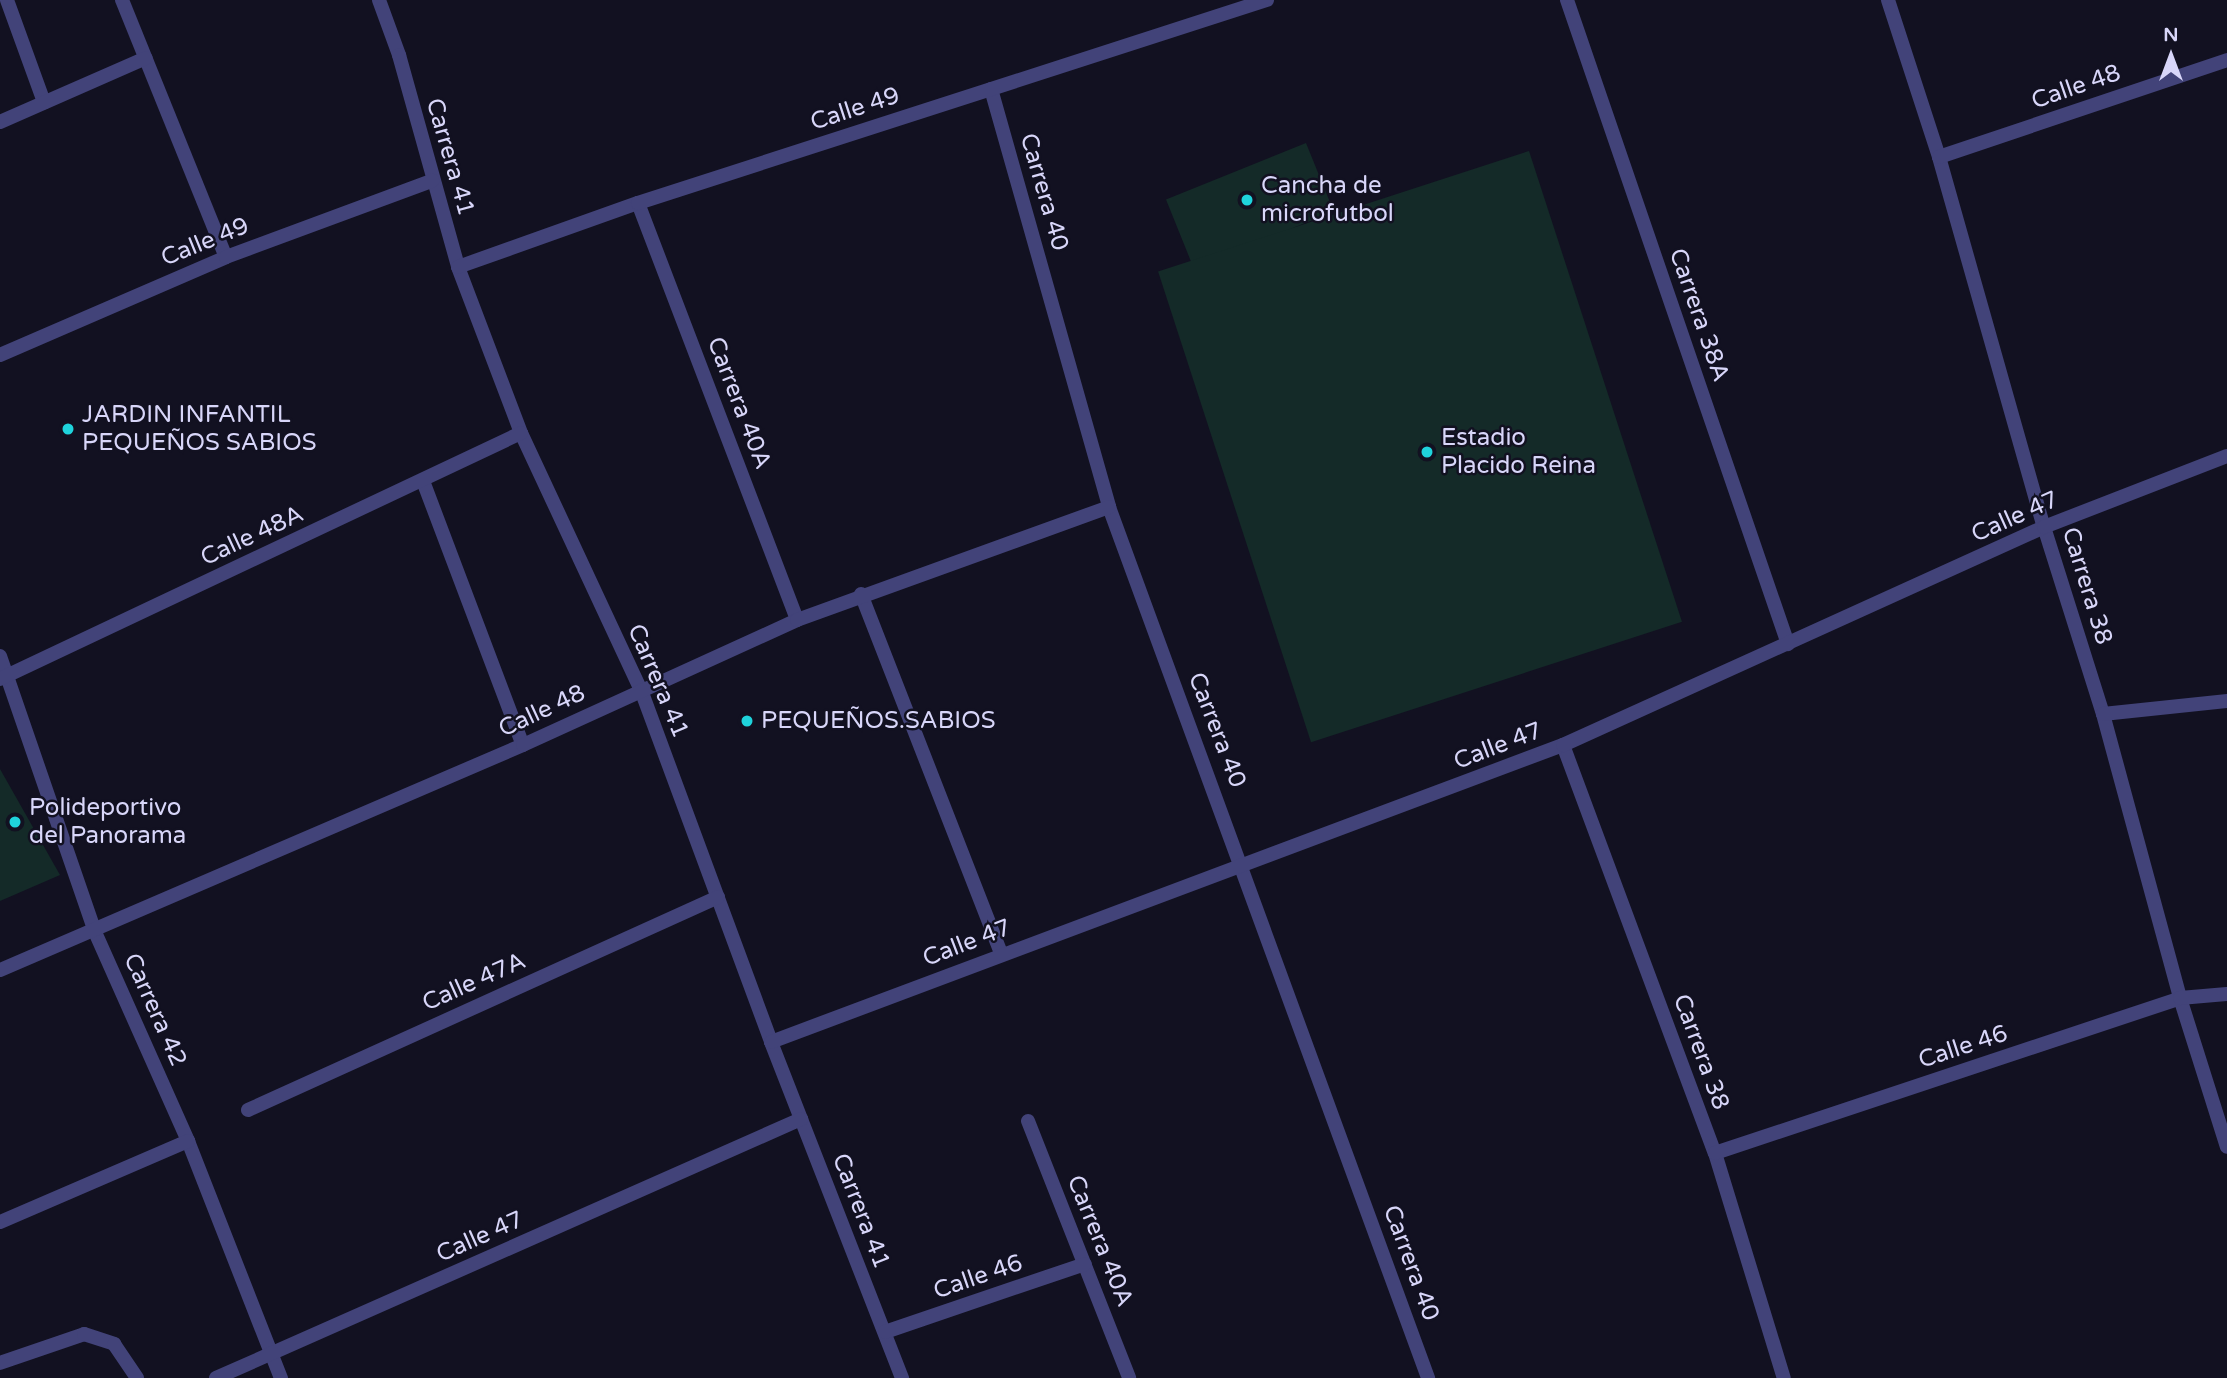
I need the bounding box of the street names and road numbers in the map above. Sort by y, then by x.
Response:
street label: Calle 48 [2028,58,2124,116]
street label: Calle 49 [807,81,903,137]
street label: Carrera 41 [420,95,480,219]
street label: Carrera 40 [1014,130,1074,254]
street label: Calle 49 [157,211,253,273]
street label: Carrera 38A [1663,245,1735,385]
street label: Carrera 40A [701,333,777,473]
street label: Calle 47 [1967,485,2063,549]
street label: Calle 48A [196,500,308,572]
street label: Carrera 38 [2056,524,2118,648]
street label: Carrera 41 [621,620,695,742]
street label: Carrera 40 [1182,668,1252,792]
street label: Calle 48 [494,678,590,744]
street label: Calle 47 [1450,716,1546,776]
street label: Calle 47 [919,913,1015,973]
street label: Calle 47A [418,946,530,1018]
street label: Carrera 42 [117,949,193,1071]
street label: Carrera 38 [1667,990,1735,1114]
street label: Calle 46 [1915,1019,2011,1075]
street label: Carrera 41 [826,1149,896,1273]
street label: Carrera 40A [1061,1171,1139,1311]
street label: Carrera 40 [1377,1201,1445,1325]
street label: Calle 47 [432,1205,528,1269]
street label: Calle 46 [930,1248,1026,1306]

